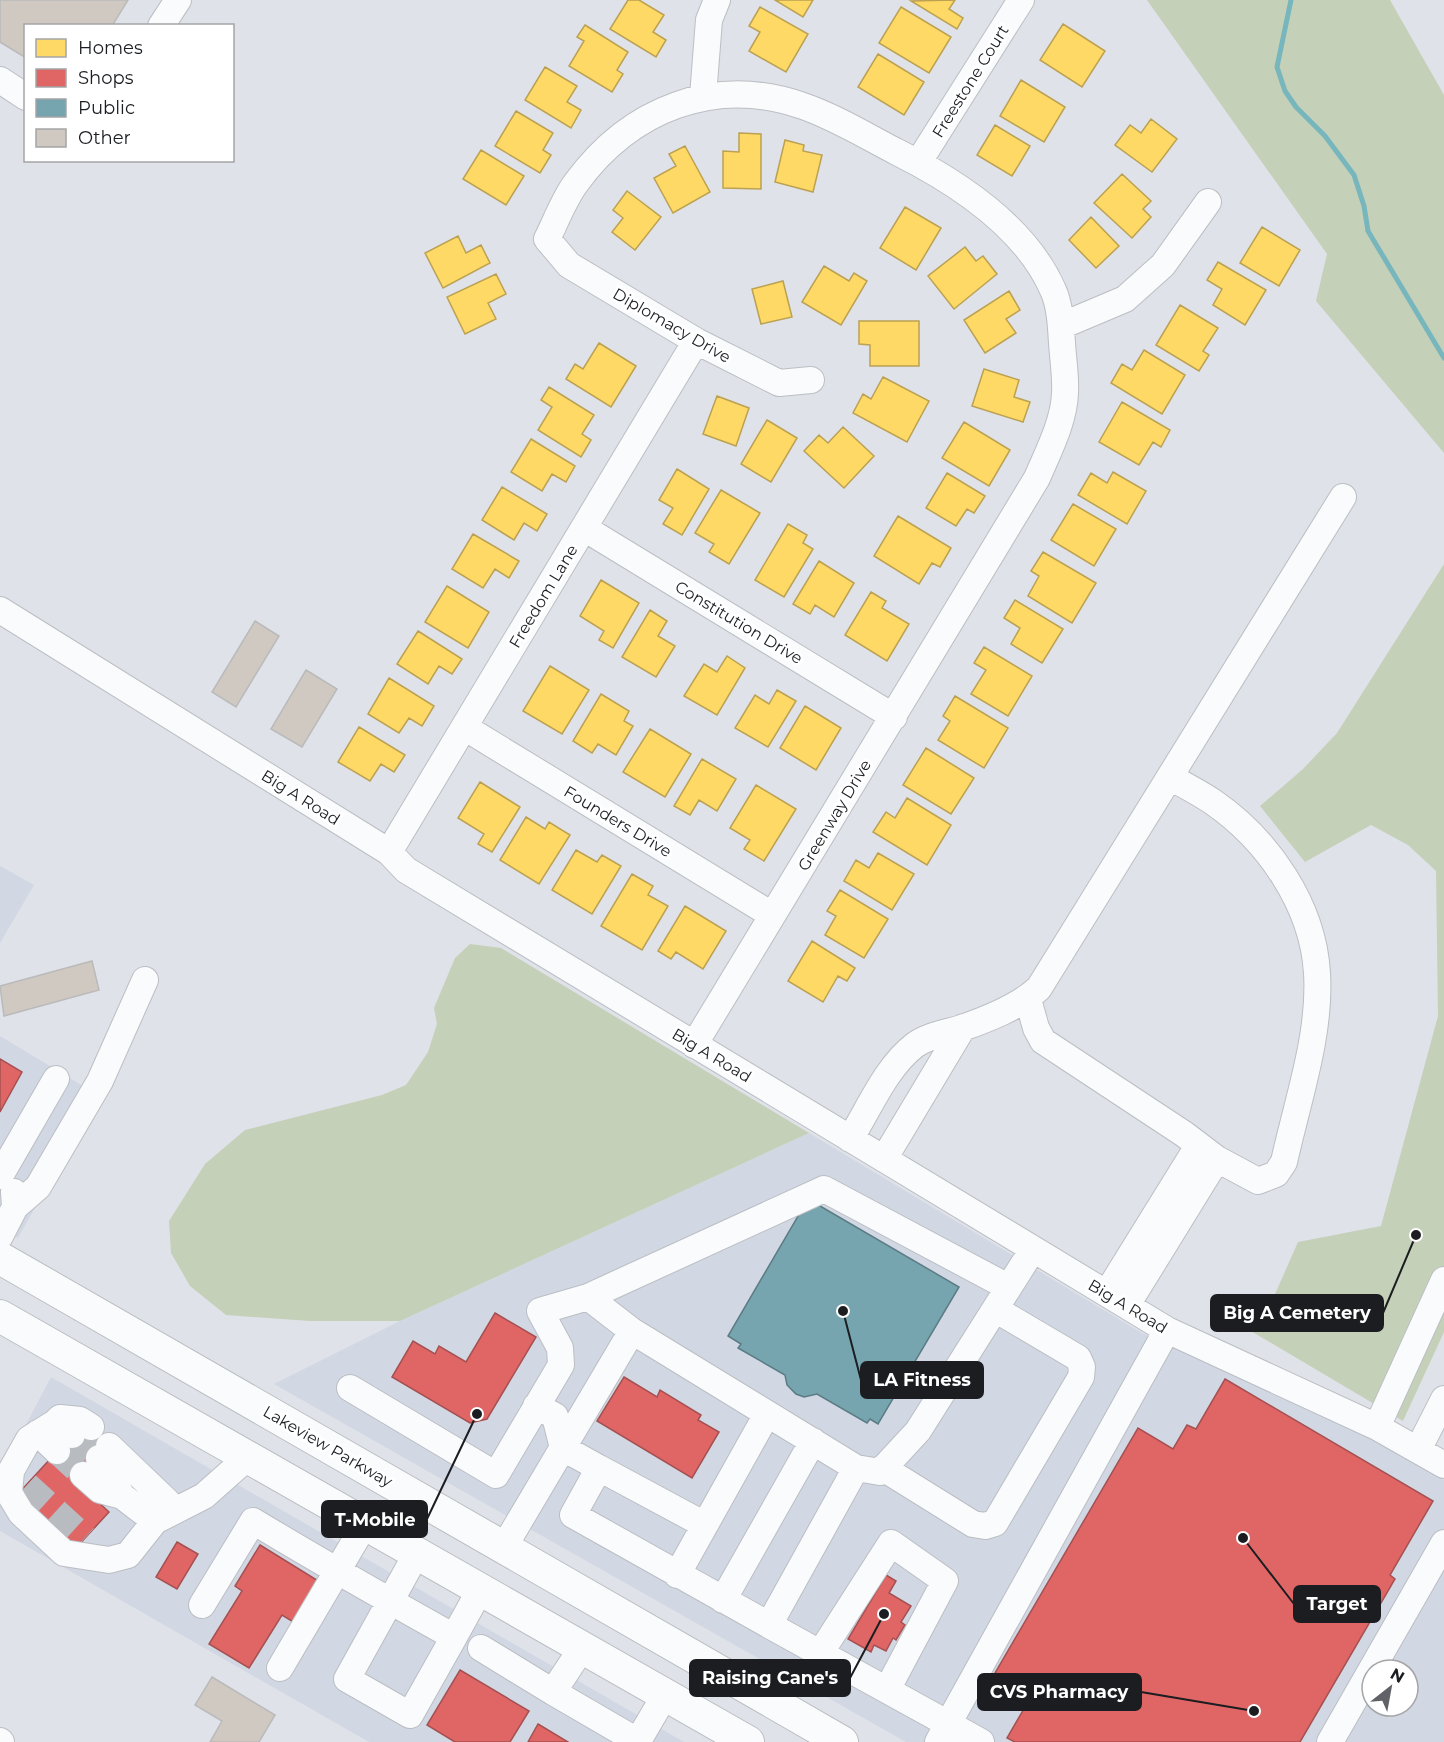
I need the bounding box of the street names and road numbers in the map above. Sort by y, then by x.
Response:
street label: Freestone Court [928,21,1013,141]
street label: Diplomacy Drive [609,284,734,367]
street label: Freedom Lane [505,541,582,651]
street label: Constitution Drive [672,577,806,668]
street label: Greenway Drive [794,756,875,874]
street label: Big A Road [258,766,344,829]
street label: Founders Drive [560,782,675,861]
street label: Big A Road [669,1024,755,1086]
street label: Big A Road [1085,1275,1171,1337]
street label: Lakeview Parkway [260,1402,396,1491]

